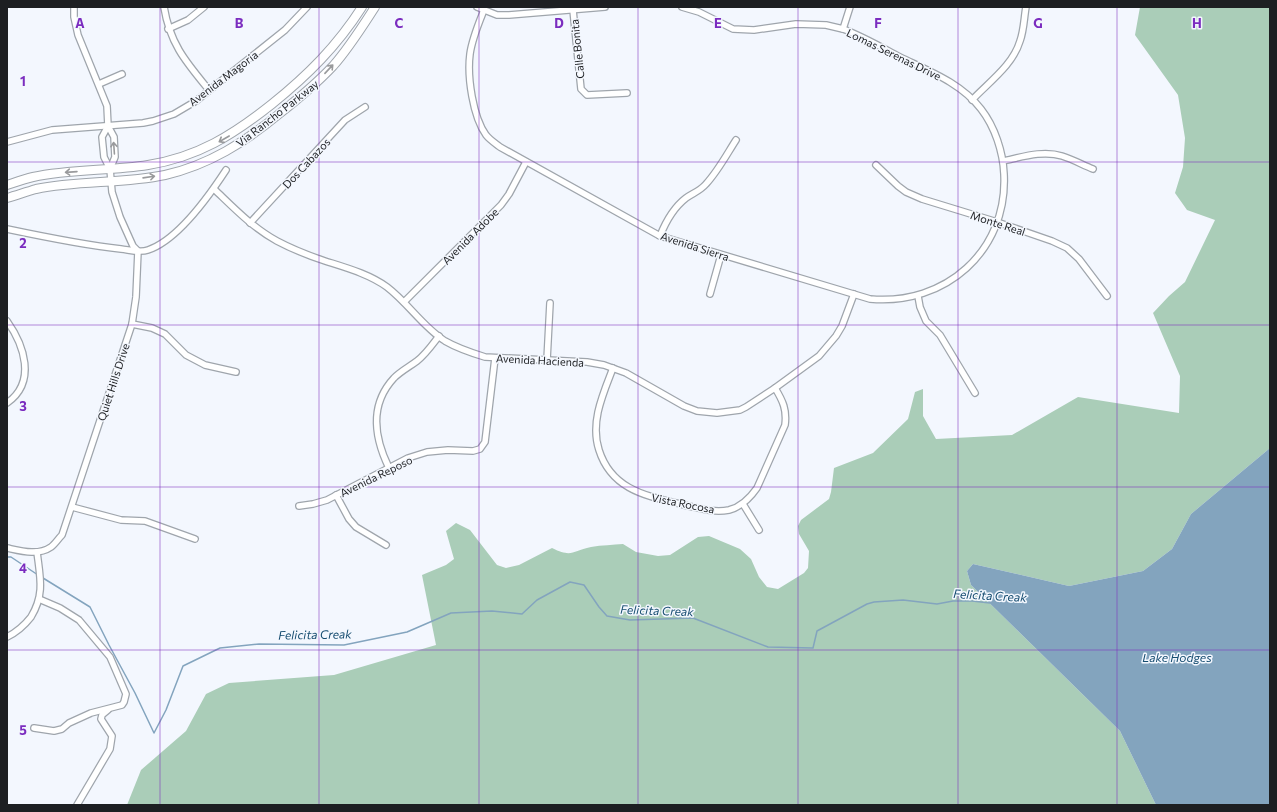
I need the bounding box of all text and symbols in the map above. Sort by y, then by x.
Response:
text: A [75,15,85,31]
text: B [235,15,244,31]
text: C [395,15,404,31]
text: D [554,15,564,31]
text: E [714,15,722,31]
text: F [874,15,882,31]
text: G [1033,15,1043,31]
text: H [1192,15,1202,31]
street label: Calle Bonita [567,19,587,79]
street label: Lomas Serenas Drive [845,26,943,83]
street label: Avenida Magoria [186,48,260,108]
one-way arrow [325,64,334,74]
text: 1 [20,73,26,89]
street label: Via Rancho Parkway [233,77,321,149]
one-way arrow [218,135,230,143]
street label: Dos Cabazos [279,135,333,191]
one-way arrow [111,142,118,155]
one-way arrow [65,169,78,176]
one-way arrow [142,173,155,181]
street label: Avenida Adobe [439,205,501,267]
street label: Monte Real [969,208,1027,238]
street label: Avenida Sierra [659,229,731,263]
text: 2 [19,235,27,251]
street label: Quiet Hills Drive [94,341,132,422]
street label: Avenida Hacienda [496,351,584,369]
text: 3 [19,398,27,414]
street label: Avenida Reposo [338,453,415,499]
street label: Vista Rocosa [650,491,716,515]
text: 4 [19,560,27,576]
water label: Felicita Creak [953,586,1028,604]
water label: Felicita Creak [620,602,694,618]
water label: Felicita Creak [278,626,352,642]
water label: Lake Hodges [1142,650,1212,664]
text: 5 [19,722,27,738]

